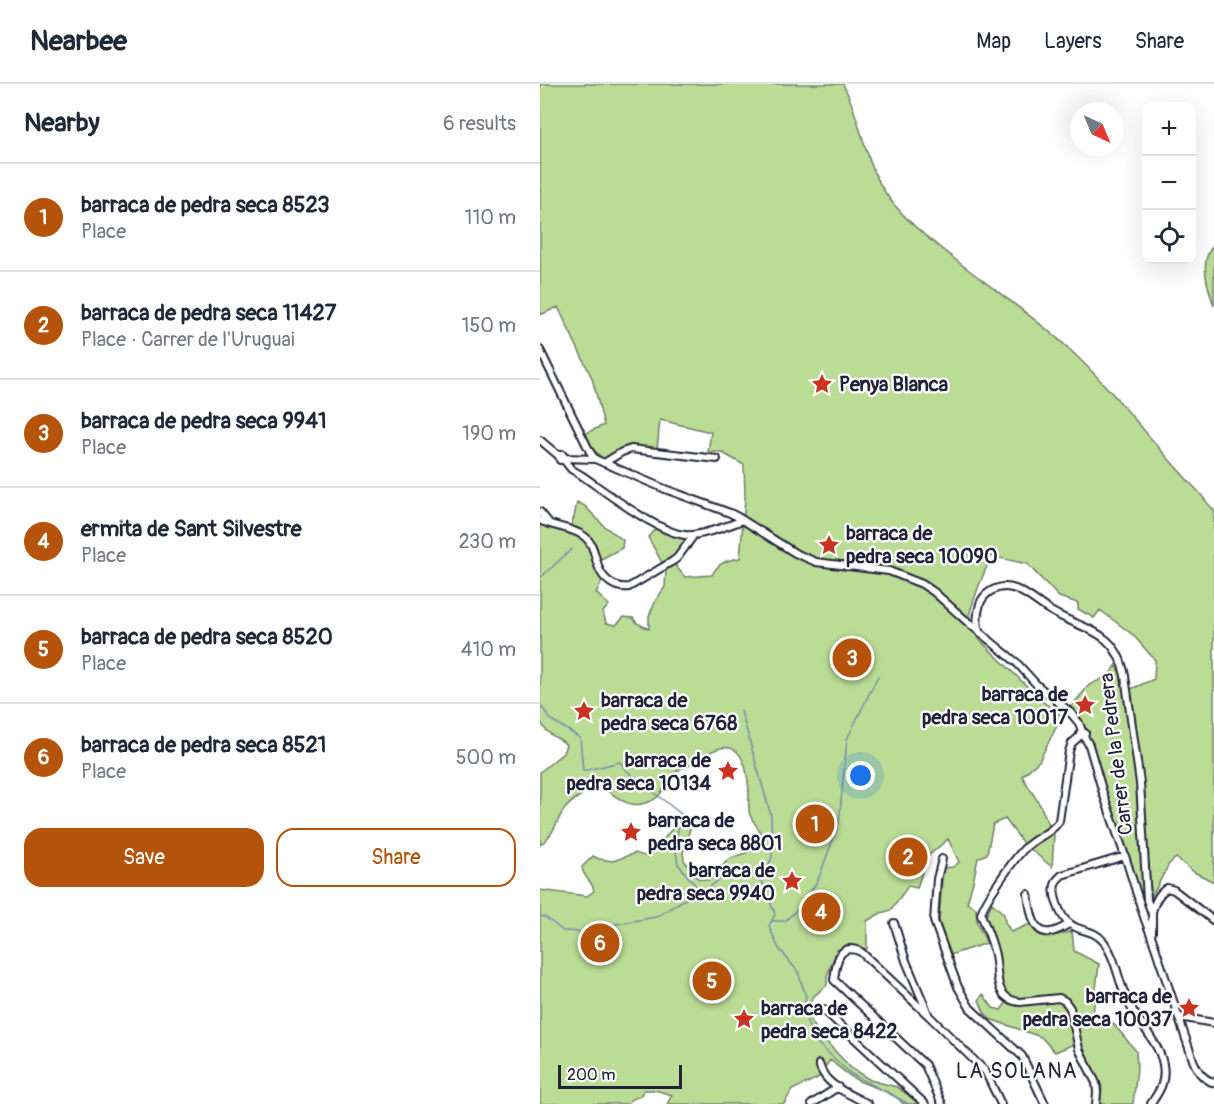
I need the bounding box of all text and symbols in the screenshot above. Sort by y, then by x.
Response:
text: Nearbee [30,24,127,59]
text: Map [976,28,1011,55]
text: Layers [1044,28,1102,55]
text: Share [1135,28,1184,55]
north arrow [1070,102,1124,156]
map controls [1142,102,1196,264]
button: + [1142,102,1196,156]
text: Nearby [24,107,100,139]
text: 6 results [443,111,516,136]
button: − [1142,156,1196,210]
text: barraca de pedra seca 8523 [81,191,329,219]
text: 1 [40,205,47,230]
text: 110 m [465,205,516,230]
button: locate [1142,210,1196,264]
text: Place [81,219,126,244]
text: barraca de pedra seca 11427 [81,299,336,327]
text: 2 [38,313,49,338]
text: 150 m [462,313,516,338]
text: Place · Carrer de l'Uruguai [81,327,294,352]
place icon: Penya Blanca [810,372,834,396]
place label: Penya Blanca [839,372,948,397]
text: barraca de pedra seca 9941 [81,407,327,435]
text: 3 [38,421,49,446]
text: 190 m [462,421,516,446]
text: Place [81,435,126,460]
text: ermita de Sant Silvestre [81,515,302,543]
place label: barraca de pedra seca 10090 [846,521,998,569]
text: 4 [38,529,49,554]
text: 230 m [459,529,516,554]
place icon: barraca de pedra seca 10090 [817,533,841,557]
text: Place [81,543,126,568]
text: barraca de pedra seca 8520 [81,623,333,651]
pin: 3 [832,636,872,680]
text: 5 [38,637,49,662]
text: 410 m [461,637,516,662]
text: Place [81,651,126,676]
street label: Carrer de la Pedrera [1094,671,1138,837]
place label: barraca de pedra seca 10017 [922,682,1069,730]
place label: barraca de pedra seca 6768 [601,688,737,736]
place icon: barraca de pedra seca 10017 [1073,693,1097,717]
place icon: barraca de pedra seca 6768 [572,699,596,723]
text: barraca de pedra seca 8521 [81,731,326,759]
text: 6 [38,745,49,770]
text: 500 m [456,745,516,770]
place label: barraca de pedra seca 10134 [566,748,712,796]
text: Place [81,759,126,784]
place icon: barraca de pedra seca 10134 [716,759,740,783]
your location [846,761,875,790]
pin: 1 [796,802,834,846]
place label: barraca de pedra seca 8801 [648,808,782,856]
place icon: barraca de pedra seca 8801 [619,820,643,844]
button: Save [24,828,264,887]
button: Share [276,828,516,887]
pin: 2 [888,834,928,880]
place label: barraca de pedra seca 9940 [637,858,776,906]
place icon: barraca de pedra seca 9940 [780,869,804,893]
pin: 4 [802,890,840,934]
pin: 6 [580,920,620,966]
pin: 5 [692,958,732,1004]
place label: barraca de pedra seca 10037 [1023,984,1173,1032]
place label: barraca de pedra seca 8422 [761,996,898,1044]
place icon: barraca de pedra seca 10037 [1177,996,1201,1020]
place icon: barraca de pedra seca 8422 [732,1007,756,1031]
district label: LA SOLANA [956,1058,1078,1085]
scale bar [558,1062,682,1090]
text: 200 m [567,1065,615,1085]

